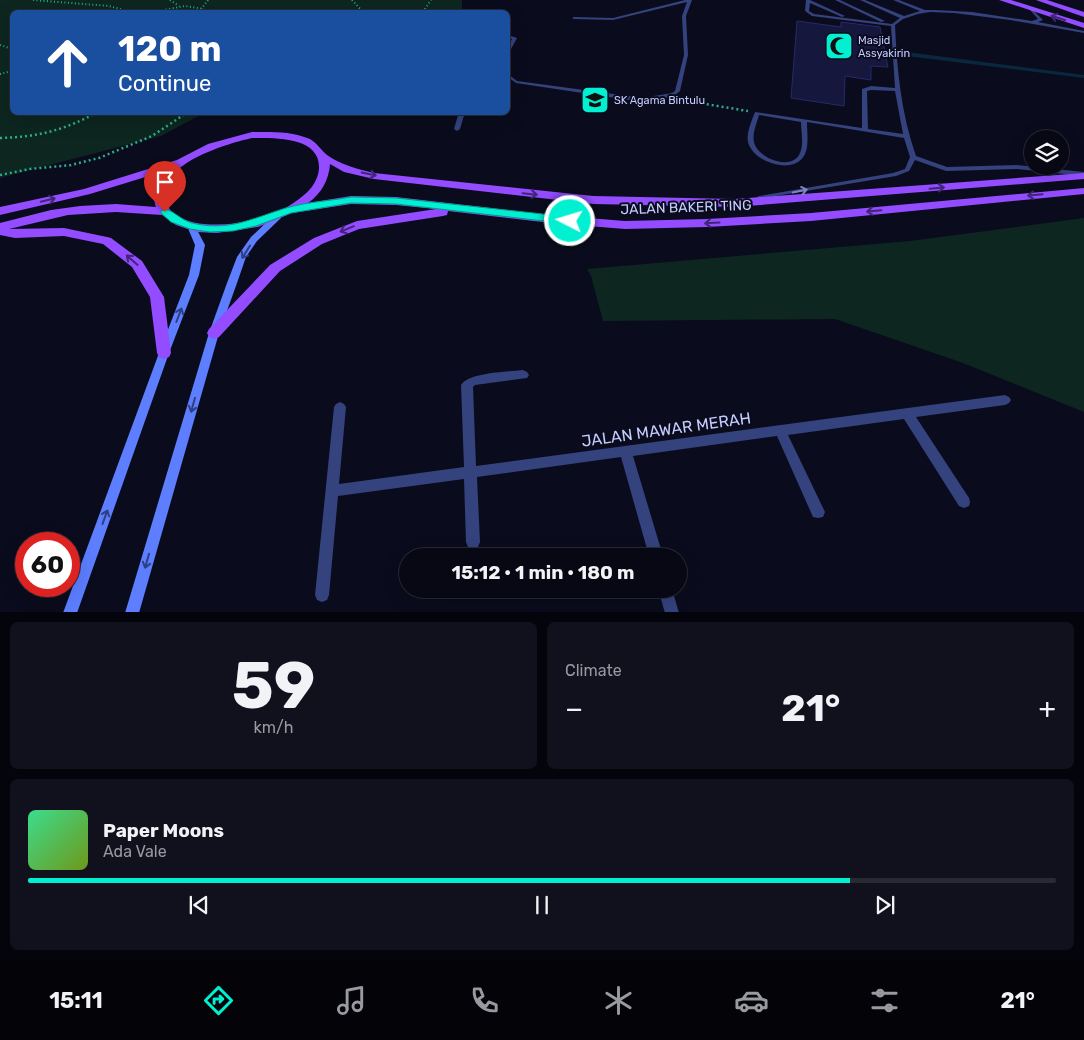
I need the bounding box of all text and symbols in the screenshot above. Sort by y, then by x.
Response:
one-way arrow [1050,12,1066,22]
text: 120 m [118,28,221,70]
icon: ahead [35,30,100,95]
mosque icon: Masjid Assyakirin [824,31,854,61]
place label: Masjid Assyakirin [858,34,910,60]
text: Continue [118,70,211,97]
school or university icon: SK Agama Bintulu [580,85,610,115]
place label: SK Agama Bintulu [614,94,705,107]
map controls [1024,130,1069,175]
button: layers [1024,130,1069,175]
pin [144,161,186,212]
icon: arrive [151,168,179,196]
one-way arrow [361,170,377,180]
one-way arrow [929,184,945,193]
one-way arrow [791,185,807,195]
one-way arrow [522,189,538,199]
one-way arrow [1028,191,1044,200]
position arrow [543,194,595,246]
one-way arrow [39,195,55,204]
street label: JALAN BAKERI TING [620,197,752,218]
one-way arrow [866,206,882,216]
one-way arrow [704,218,720,227]
one-way arrow [340,225,355,235]
one-way arrow [241,245,252,259]
one-way arrow [125,255,138,266]
one-way arrow [174,308,184,323]
one-way arrow [187,397,197,413]
street label: JALAN MAWAR MERAH [580,408,752,451]
one-way arrow [101,510,110,525]
speed limit sign: 60 [15,532,80,597]
one-way arrow [141,553,151,569]
text: 15:12 · 1 min · 180 m [451,561,635,584]
text: 59 [232,647,315,724]
text: Climate [565,661,622,680]
text: 21° [781,685,840,731]
text: − [565,692,583,725]
text: + [1039,692,1056,725]
text: km/h [254,718,293,737]
text: Paper Moons [103,819,224,842]
text: Ada Vale [103,842,167,861]
icon: previous [185,891,213,919]
icon: pause [528,891,556,919]
icon: next [871,891,899,919]
icon: directions [201,983,236,1018]
icon: music [334,983,369,1018]
icon: phone [467,983,502,1018]
icon: climate [601,983,636,1018]
icon: car [734,983,769,1018]
icon: filters [867,983,902,1018]
text: 15:11 [49,987,103,1014]
text: 21° [1001,987,1035,1014]

